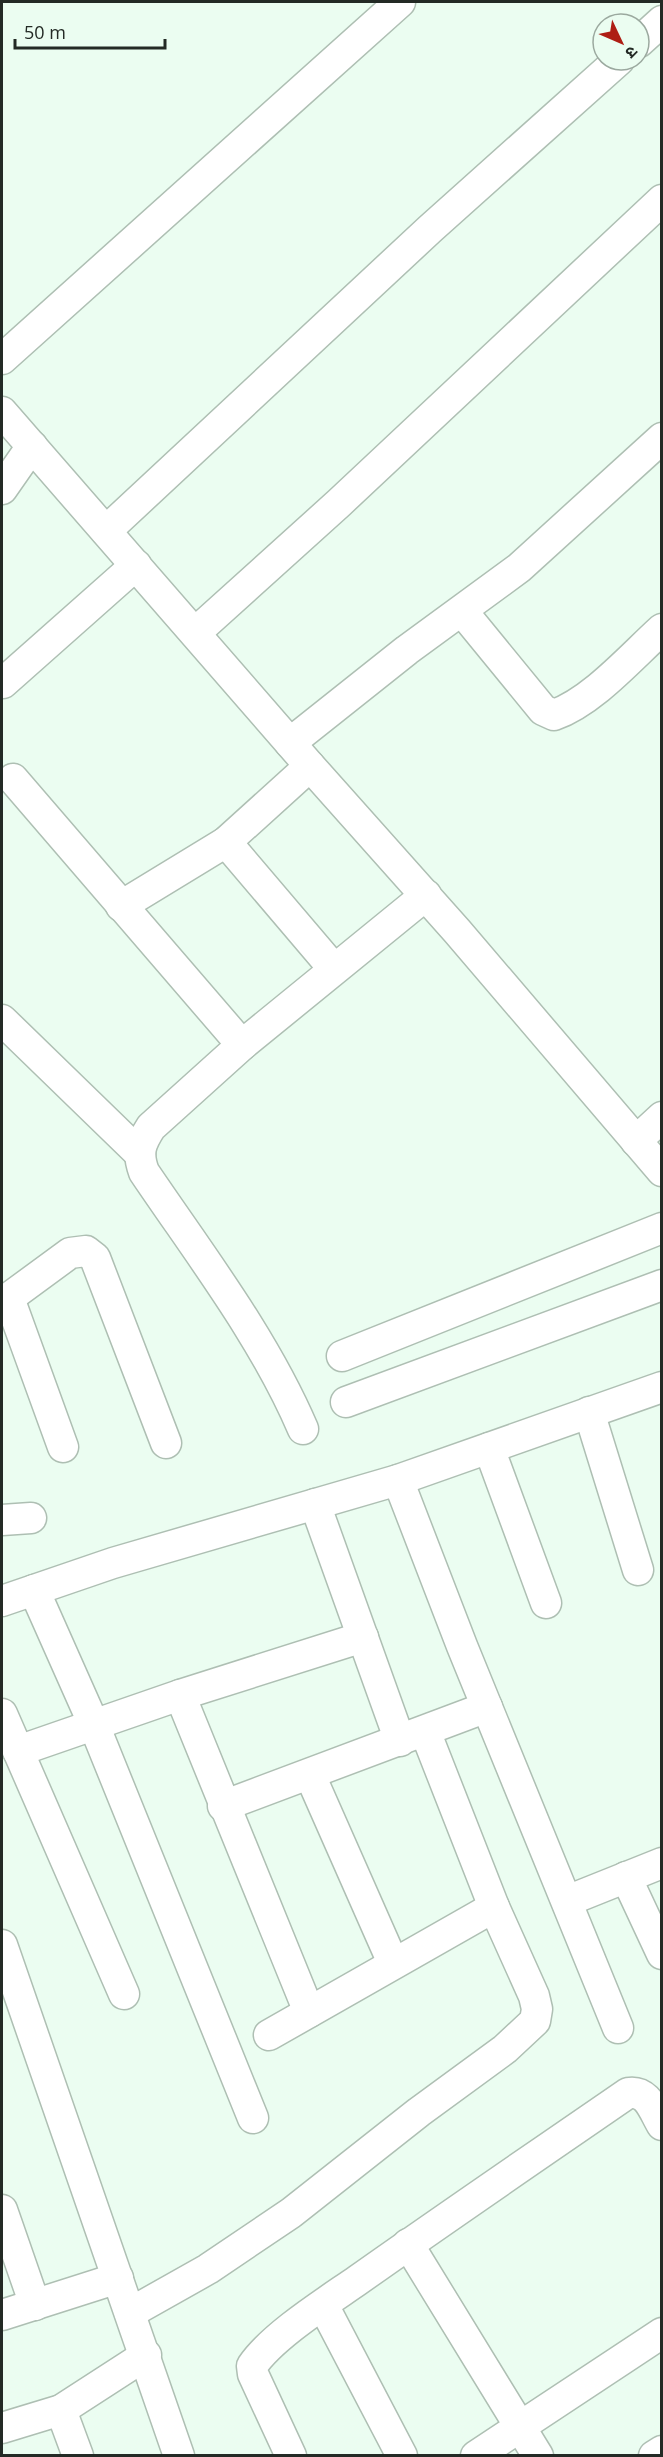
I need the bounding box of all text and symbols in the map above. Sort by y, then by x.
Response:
scale bar [15,12,165,50]
north arrow [591,12,651,72]
text: 50 m [24,20,66,44]
text: उ [620,41,643,64]

